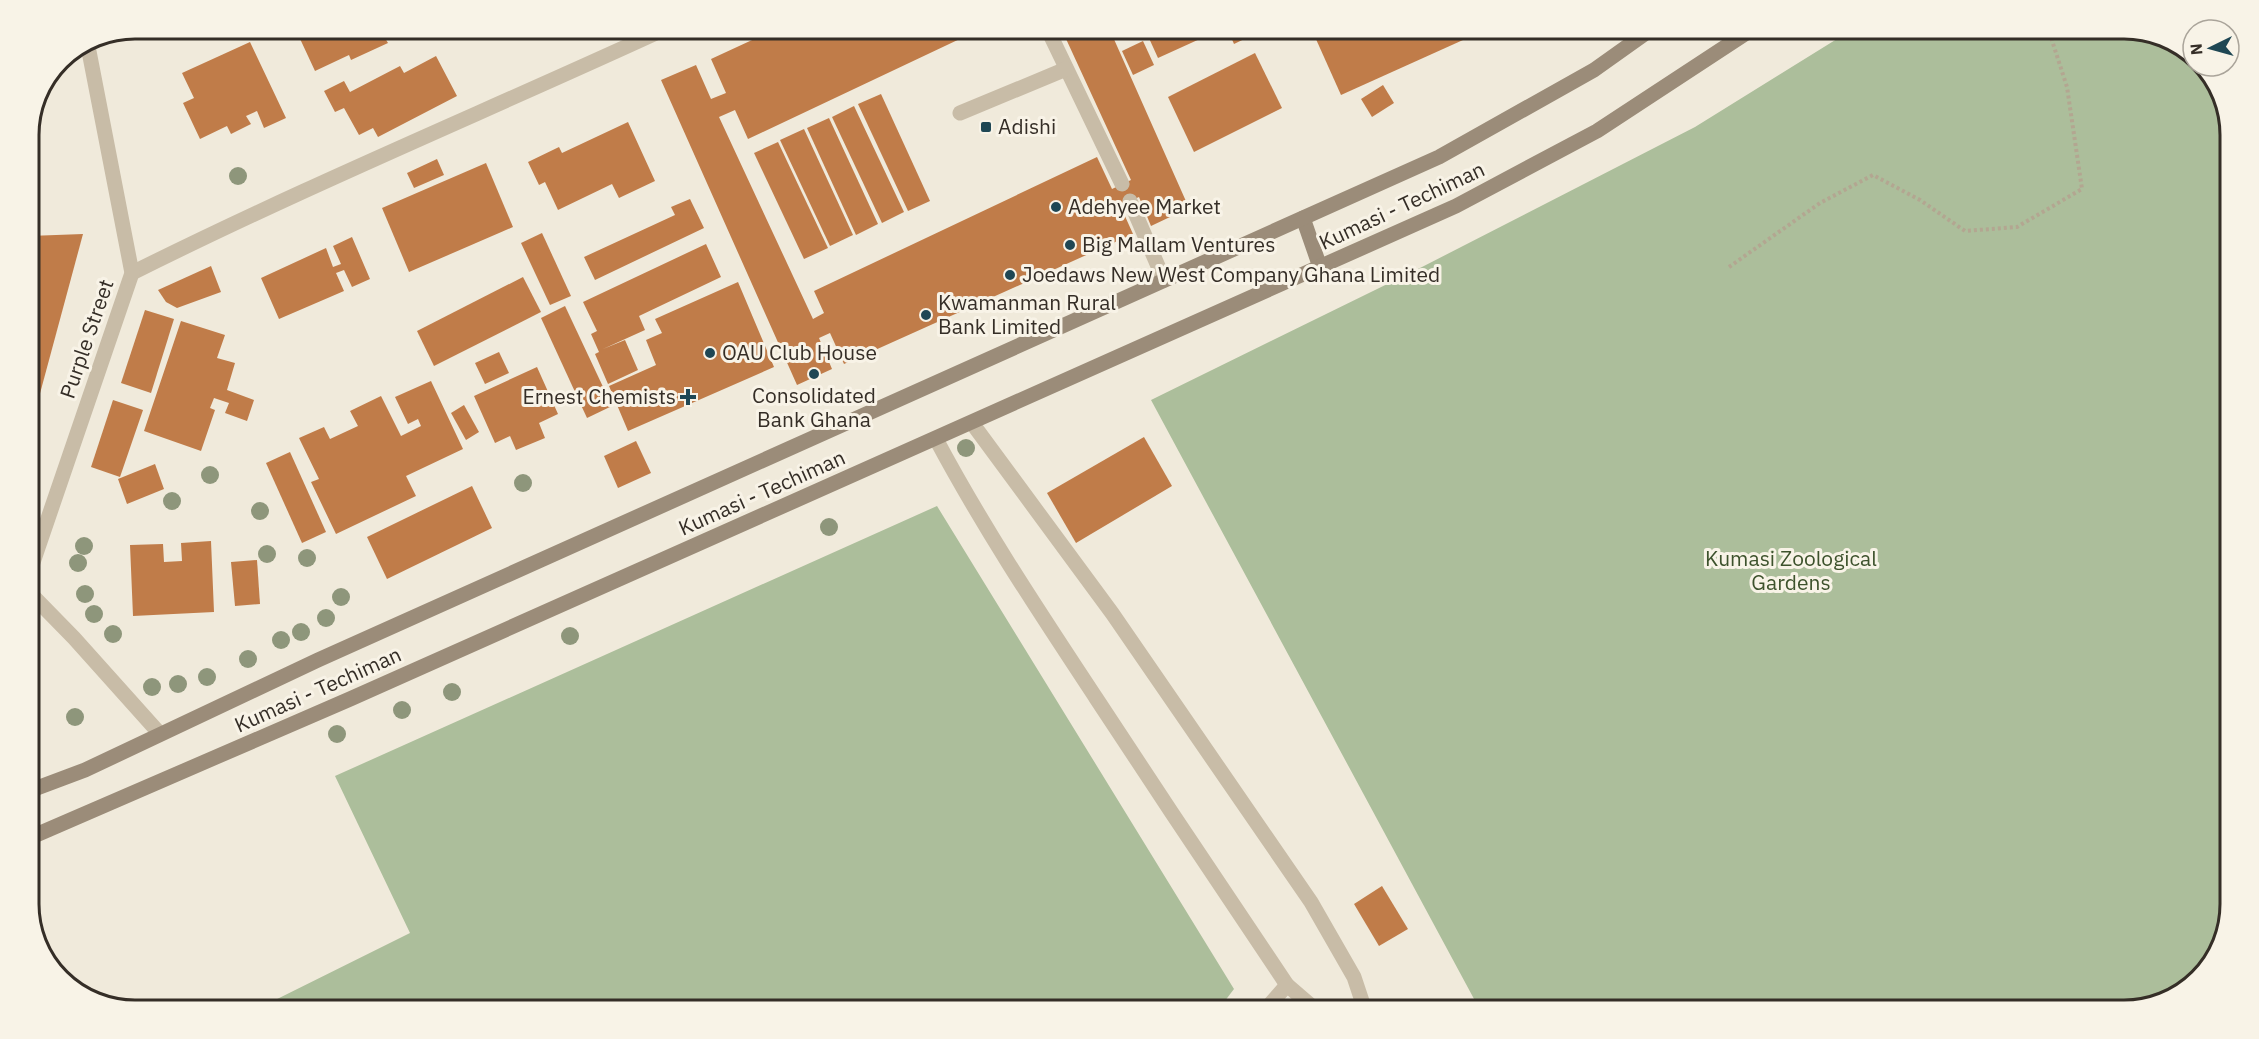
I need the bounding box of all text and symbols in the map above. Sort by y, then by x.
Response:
north arrow [2181,18,2241,78]
text: N [2186,43,2207,56]
place label: Adishi [998,112,1056,140]
marker: Adishi [979,120,993,134]
street label: Kumasi - Techiman [1314,154,1489,256]
place label: Adehyee Market [1068,192,1221,220]
marker: Adehyee Market [1049,200,1063,214]
place label: Big Mallam Ventures [1082,230,1275,258]
marker: Big Mallam Ventures [1063,238,1077,252]
place label: Joedaws New West Company Ghana Limited [1022,260,1440,288]
marker: Joedaws New West Company Ghana Limited [1003,268,1017,282]
street label: Purple Street [53,275,120,402]
place label: Kwamanman Rural Bank Limited [938,288,1116,340]
marker: Kwamanman Rural Bank Limited [919,308,933,322]
place label: OAU Club House [722,338,877,366]
marker: OAU Club House [703,346,717,360]
marker: Consolidated Bank Ghana [807,367,821,381]
place label: Consolidated Bank Ghana [752,381,876,433]
place label: Ernest Chemists [522,382,676,410]
marker: Ernest Chemists [681,390,695,404]
street label: Kumasi - Techiman [674,443,849,541]
park label: Kumasi Zoological Gardens [1705,544,1877,596]
street label: Kumasi - Techiman [230,640,405,738]

